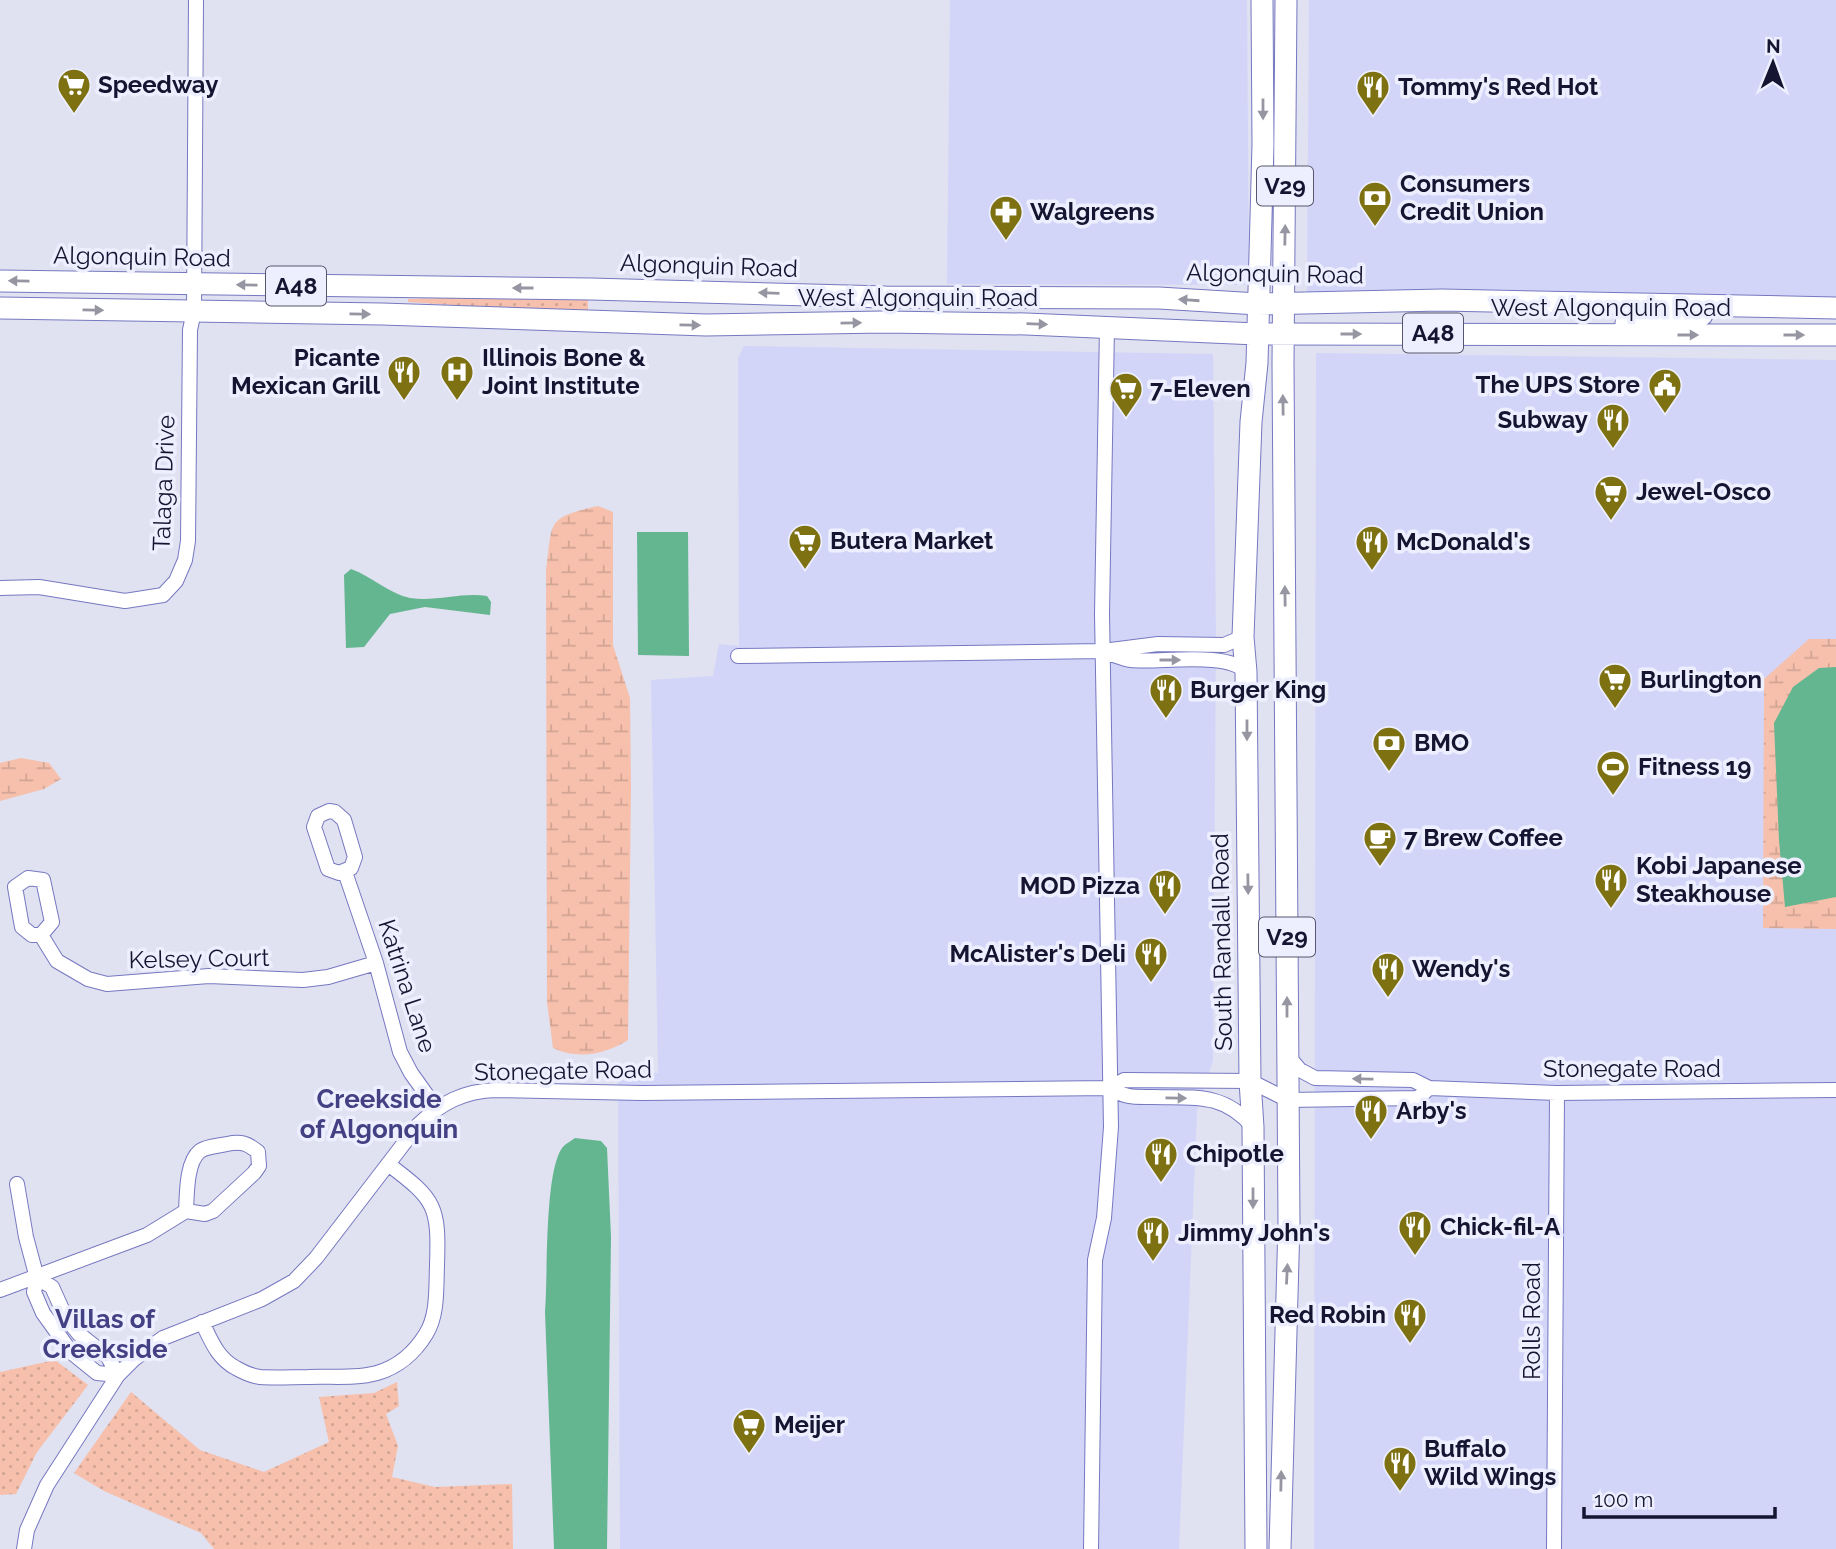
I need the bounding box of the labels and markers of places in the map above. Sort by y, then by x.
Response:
supermarket icon: Speedway [55,66,93,115]
restaurant icon: Tommy's Red Hot [1354,68,1392,117]
place label: Speedway [98,70,218,99]
place label: Tommy's Red Hot [1398,72,1598,101]
place label: Consumers Credit Union [1400,169,1544,226]
bank icon: Consumers Credit Union [1356,179,1394,228]
pharmacy icon: Walgreens [987,193,1025,242]
place label: Walgreens [1030,197,1155,226]
place label: Picante Mexican Grill [231,343,380,400]
place label: Illinois Bone & Joint Institute [482,343,646,400]
restaurant icon: Picante Mexican Grill [385,353,423,402]
hospital icon: Illinois Bone & Joint Institute [438,353,476,402]
public building icon: The UPS Store [1646,366,1684,415]
supermarket icon: 7-Eleven [1107,370,1145,419]
place label: The UPS Store [1476,370,1640,399]
place label: 7-Eleven [1150,374,1251,403]
restaurant icon: Subway [1594,401,1632,450]
place label: Subway [1497,405,1588,434]
supermarket icon: Jewel-Osco [1592,473,1630,522]
place label: Jewel-Osco [1636,477,1771,506]
supermarket icon: Butera Market [786,522,824,571]
restaurant icon: McDonald's [1353,523,1391,572]
place label: Butera Market [830,526,993,555]
place label: McDonald's [1396,527,1531,556]
supermarket icon: Burlington [1596,661,1634,710]
place label: Burlington [1640,665,1762,694]
restaurant icon: Burger King [1147,671,1185,720]
place label: Burger King [1190,675,1326,704]
bank icon: BMO [1370,724,1408,773]
place label: BMO [1414,728,1469,757]
sports icon: Fitness 19 [1594,748,1632,797]
place label: Fitness 19 [1638,752,1751,781]
cafe icon: 7 Brew Coffee [1361,819,1399,868]
place label: 7 Brew Coffee [1404,823,1563,852]
place label: Kobi Japanese Steakhouse [1636,851,1802,908]
restaurant icon: Kobi Japanese Steakhouse [1592,861,1630,910]
restaurant icon: MOD Pizza [1146,867,1184,916]
place label: MOD Pizza [1020,871,1140,900]
restaurant icon: McAlister's Deli [1132,935,1170,984]
place label: McAlister's Deli [949,939,1126,968]
restaurant icon: Wendy's [1369,950,1407,999]
place label: Wendy's [1412,954,1510,983]
restaurant icon: Arby's [1352,1092,1390,1141]
place label: Arby's [1396,1096,1467,1125]
restaurant icon: Chipotle [1142,1135,1180,1184]
place label: Chipotle [1186,1139,1284,1168]
restaurant icon: Chick-fil-A [1396,1208,1434,1257]
place label: Chick-fil-A [1440,1212,1561,1241]
restaurant icon: Jimmy John's [1134,1214,1172,1263]
place label: Jimmy John's [1178,1218,1330,1247]
restaurant icon: Red Robin [1391,1296,1429,1345]
place label: Red Robin [1269,1300,1386,1329]
supermarket icon: Meijer [730,1406,768,1455]
place label: Meijer [774,1410,845,1439]
place label: Buffalo Wild Wings [1424,1434,1557,1491]
restaurant icon: Buffalo Wild Wings [1381,1444,1419,1493]

